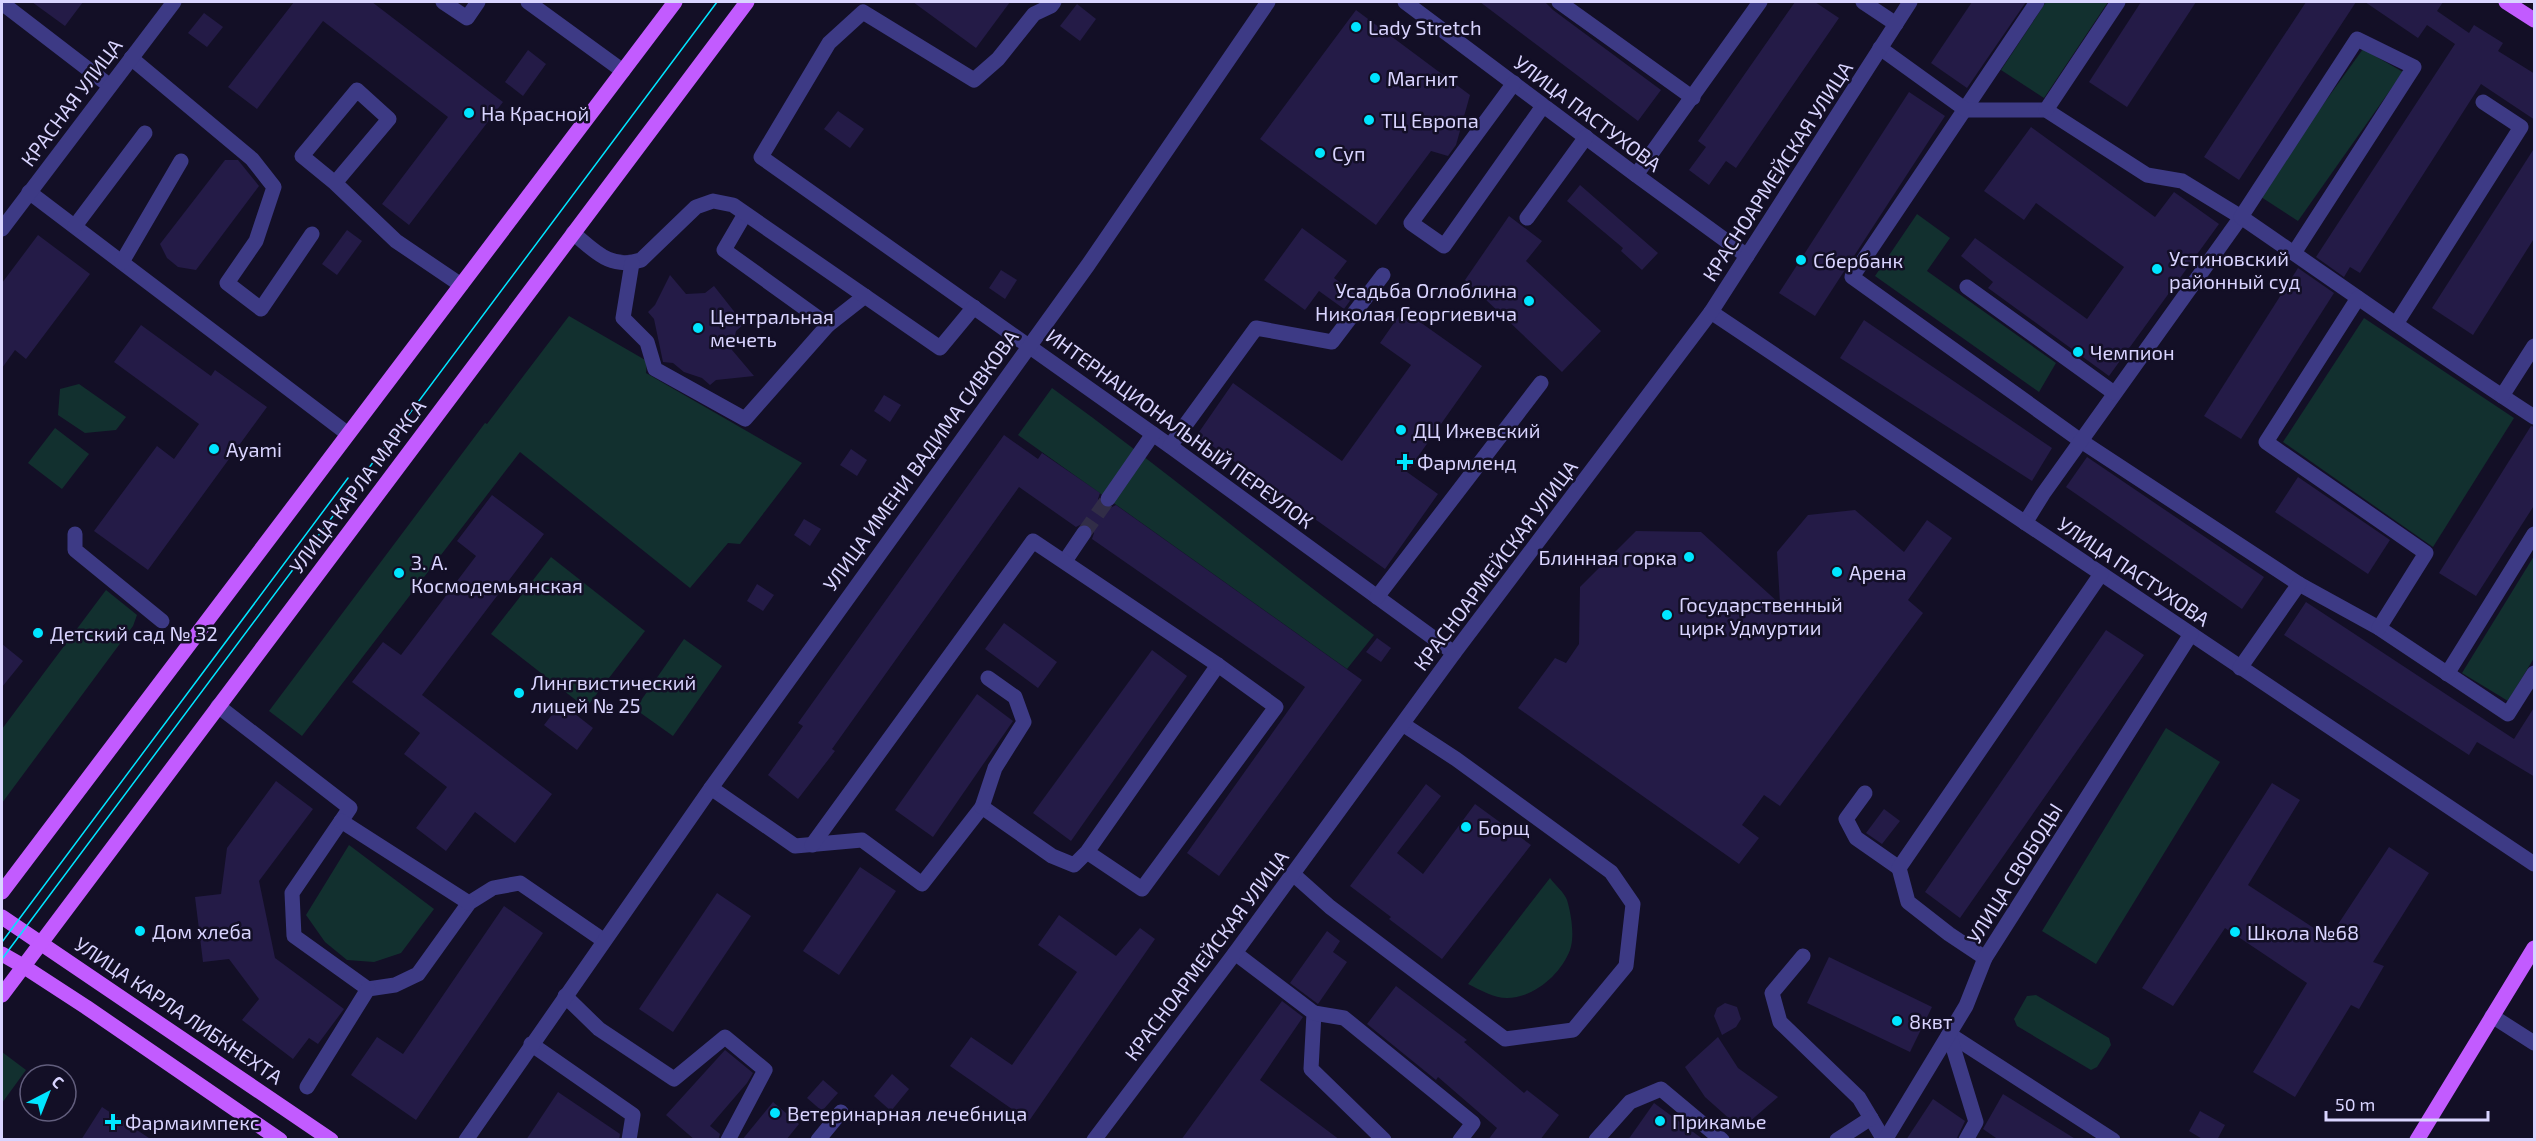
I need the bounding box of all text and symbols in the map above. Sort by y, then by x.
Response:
place label: Lady Stretch [1368,15,1482,39]
marker: Lady Stretch [1349,20,1363,34]
street label: КРАСНАЯ УЛИЦА [15,33,127,171]
street label: УЛИЦА ПАСТУХОВА [1510,50,1667,177]
street label: КРАСНОАРМЕЙСКАЯ УЛИЦА [1697,56,1857,285]
place label: Магнит [1387,66,1458,90]
marker: Магнит [1368,71,1382,85]
place label: На Красной [481,101,589,125]
marker: На Красной [462,106,476,120]
place label: ТЦ Европа [1381,108,1479,132]
marker: ТЦ Европа [1362,113,1376,127]
place label: Суп [1332,141,1365,166]
marker: Суп [1313,146,1327,160]
place label: Устиновский районный суд [2169,246,2300,294]
place label: Сбербанк [1813,248,1904,272]
marker: Сбербанк [1794,253,1808,267]
marker: Устиновский районный суд [2150,262,2164,276]
place label: Усадьба Оглоблина Николая Георгиевича [1315,278,1517,325]
marker: Усадьба Оглоблина Николая Георгиевича [1522,294,1536,308]
place label: Центральная мечеть [710,304,834,351]
marker: Центральная мечеть [691,321,705,335]
street label: ИНТЕРНАЦИОНАЛЬНЫЙ ПЕРЕУЛОК [1042,323,1318,533]
street label: УЛИЦА ИМЕНИ ВАДИМА СИВКОВА [817,324,1023,595]
place label: Чемпион [2090,340,2175,364]
marker: Чемпион [2071,345,2085,359]
street label: УЛИЦА КАРЛА МАРКСА [284,394,431,578]
place label: ДЦ Ижевский [1413,418,1541,442]
marker: ДЦ Ижевский [1394,423,1408,437]
place label: Ayami [226,437,282,461]
marker: Ayami [207,442,221,456]
place label: Фармленд [1417,450,1517,474]
marker: Фармленд [1398,455,1412,469]
street label: КРАСНОАРМЕЙСКАЯ УЛИЦА [1408,455,1582,675]
street label: УЛИЦА ПАСТУХОВА [2053,511,2215,631]
place label: Блинная горка [1539,545,1677,569]
place label: З. А. Космодемьянская [411,550,583,597]
marker: Блинная горка [1682,550,1696,564]
place label: Арена [1849,560,1907,584]
marker: Арена [1830,565,1844,579]
marker: З. А. Космодемьянская [392,566,406,580]
place label: Государственный цирк Удмуртии [1679,592,1843,640]
marker: Государственный цирк Удмуртии [1660,608,1674,622]
place label: Детский сад № 32 [50,621,218,645]
marker: Детский сад № 32 [31,626,45,640]
place label: Лингвистический лицей № 25 [531,670,696,717]
marker: Лингвистический лицей № 25 [512,686,526,700]
street label: УЛИЦА СВОБОДЫ [1961,798,2067,948]
place label: Борщ [1478,815,1530,839]
marker: Борщ [1459,820,1473,834]
street label: КРАСНОАРМЕЙСКАЯ УЛИЦА [1119,845,1293,1065]
place label: Дом хлеба [152,919,252,943]
place label: Школа №68 [2247,920,2359,944]
marker: Дом хлеба [133,924,147,938]
marker: Школа №68 [2228,925,2242,939]
street label: УЛИЦА КАРЛА ЛИБКНЕХТА [70,931,288,1089]
place label: 8квт [1909,1009,1953,1033]
marker: 8квт [1890,1014,1904,1028]
north arrow [18,1063,78,1123]
text: С [49,1071,68,1092]
scale bar [2326,1084,2488,1122]
text: 50 m [2335,1093,2375,1115]
place label: Ветеринарная лечебница [787,1101,1027,1125]
marker: Ветеринарная лечебница [768,1106,782,1120]
place label: Прикамье [1672,1109,1767,1133]
place label: Фармаимпекс [125,1110,260,1134]
marker: Прикамье [1653,1114,1667,1128]
marker: Фармаимпекс [106,1115,120,1129]

